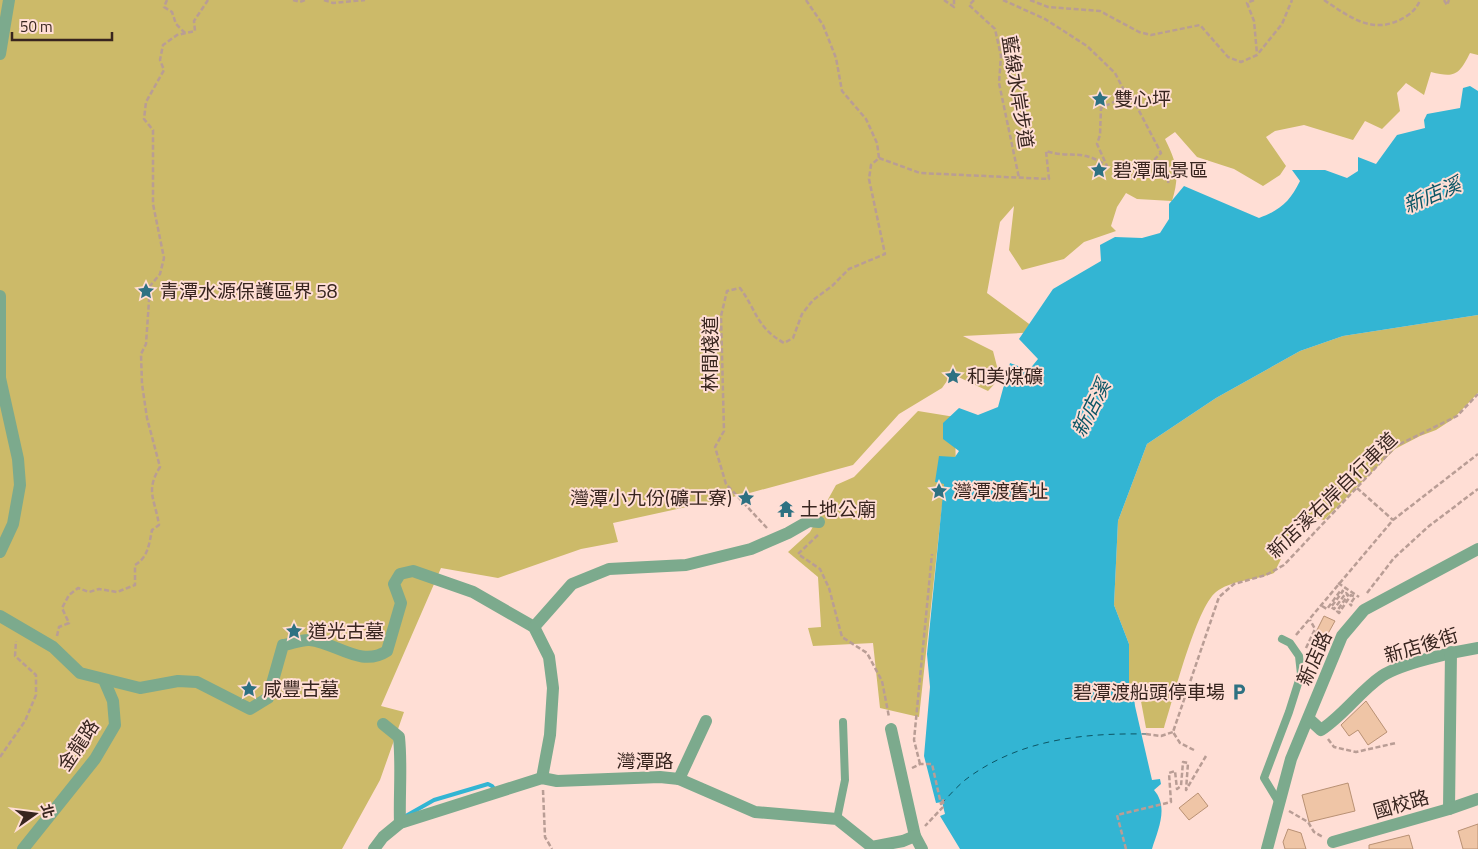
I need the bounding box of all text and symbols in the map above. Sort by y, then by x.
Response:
scale bar [12,10,112,42]
text: 50 m [20,15,53,38]
street label: 藍線水岸步道 [995,33,1042,150]
place label: 雙心坪 [1114,84,1171,113]
place icon: 雙心坪 [1090,89,1110,109]
place label: 碧潭風景區 [1113,155,1208,184]
place icon: 碧潭風景區 [1089,160,1109,180]
water label: 新店溪 [1398,167,1468,221]
place label: 青潭水源保護區界 58 [160,276,338,305]
place icon: 青潭水源保護區界 58 [136,281,156,301]
street label: 林間棧道 [695,316,724,392]
place label: 和美煤礦 [967,361,1043,390]
place icon: 和美煤礦 [943,366,963,386]
water label: 新店溪 [1063,371,1119,442]
street label: 新店溪右岸自行車道 [1260,425,1403,564]
place label: 灣潭渡舊址 [953,476,1048,505]
place icon: 灣潭渡舊址 [929,481,949,501]
place label: 灣潭小九份(礦工寮) [570,483,732,512]
place icon: 灣潭小九份(礦工寮) [736,488,756,508]
place label: 土地公廟 [800,494,876,523]
temple icon: 土地公廟 [776,499,796,519]
place label: 道光古墓 [308,616,384,645]
street label: 新店後街 [1380,620,1461,670]
place icon: 道光古墓 [284,621,304,641]
street label: 新店路 [1289,626,1338,690]
place label: 咸豐古墓 [263,674,339,703]
place label: 碧潭渡船頭停車場 [1073,677,1225,706]
place icon: 咸豐古墓 [239,679,259,699]
parking icon: 碧潭渡船頭停車場 [1229,682,1249,702]
street label: 金龍路 [50,713,106,776]
street label: 灣潭路 [616,746,674,775]
street label: 國校路 [1369,782,1432,825]
north arrow [10,789,60,839]
text: 北 [36,801,60,820]

